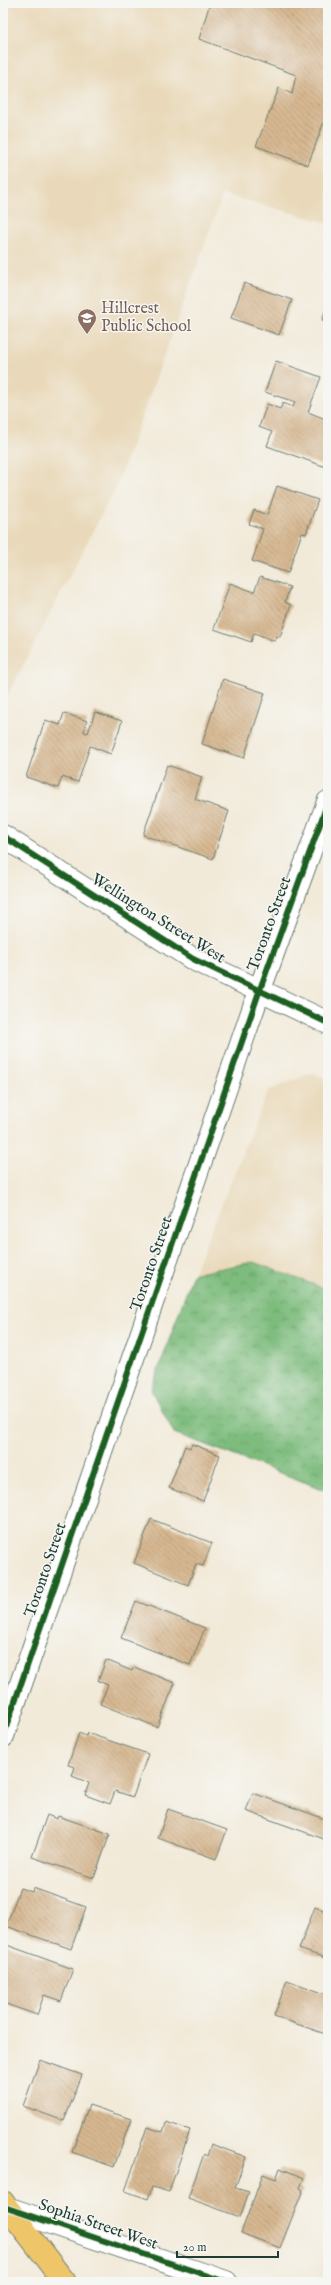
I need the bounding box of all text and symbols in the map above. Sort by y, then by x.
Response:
place label: Hillcrest Public School [101,299,192,337]
school or university icon: Hillcrest Public School [76,307,98,335]
street label: Wellington Street West [87,870,229,969]
street label: Toronto Street [244,874,297,974]
street label: Toronto Street [126,1213,178,1314]
street label: Toronto Street [20,1519,72,1620]
street label: Sophia Street West [36,2195,161,2255]
scale bar [177,2233,278,2259]
text: 20 m [183,2240,206,2255]

